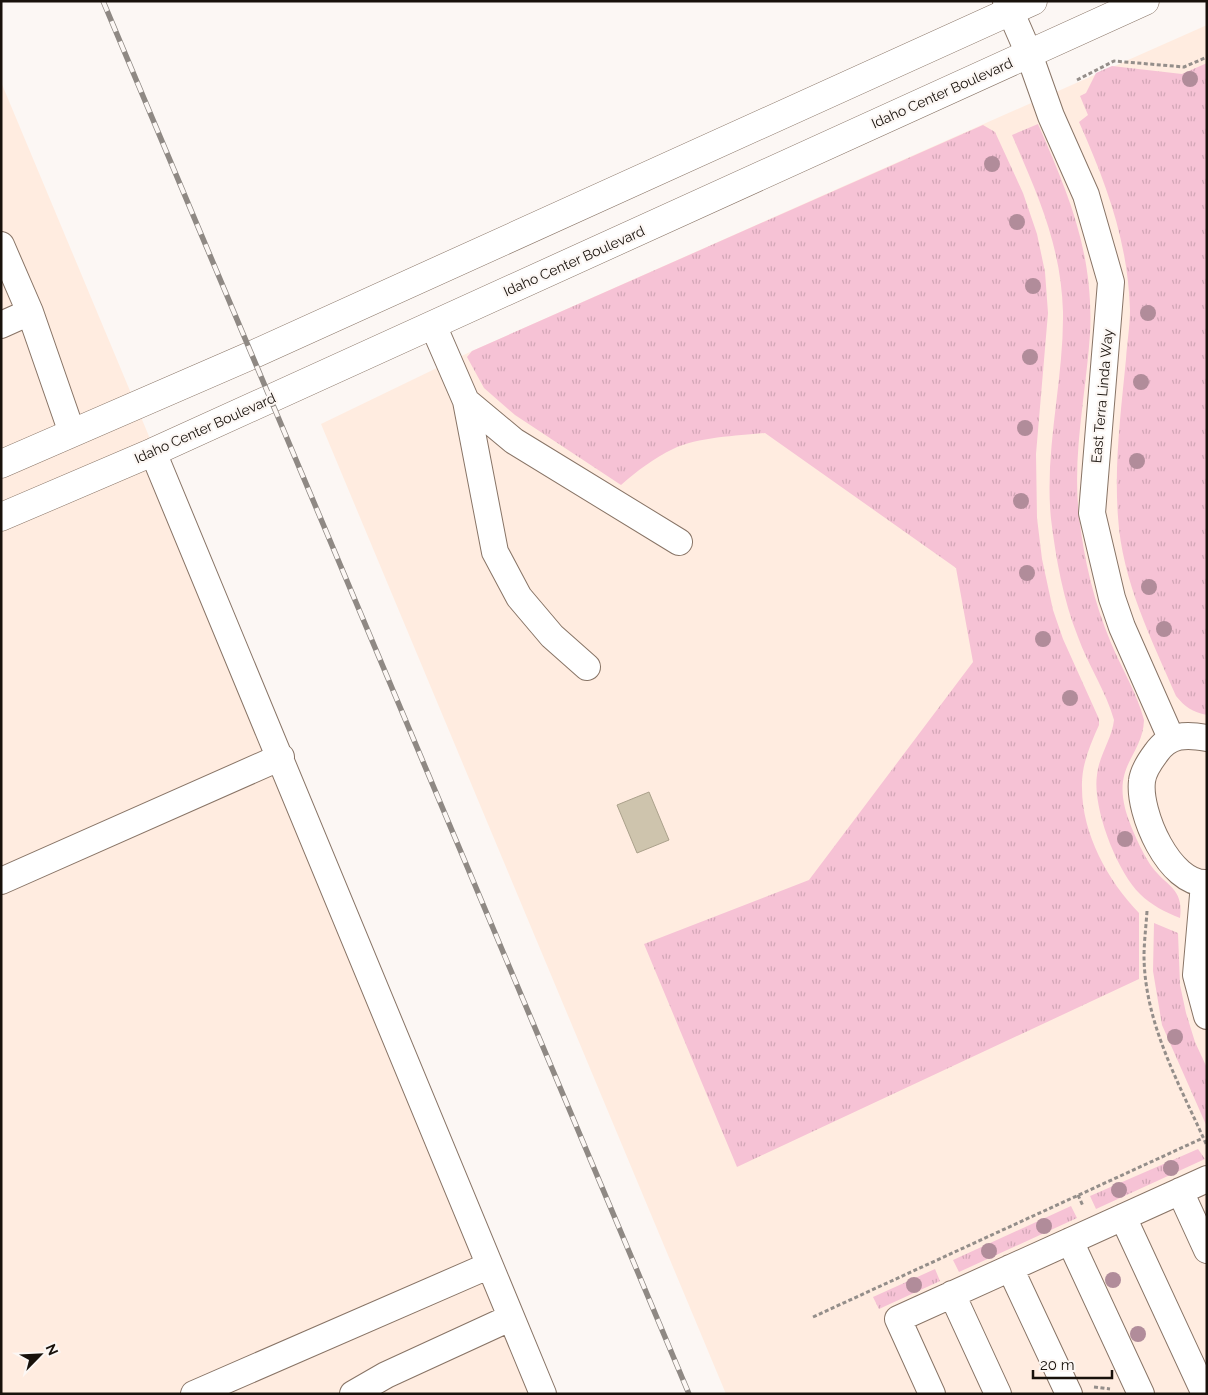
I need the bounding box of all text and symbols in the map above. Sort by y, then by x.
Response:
street label: Idaho Center Boulevard [869,55,1015,131]
street label: Idaho Center Boulevard [501,223,647,299]
street label: East Terra Linda Way [1088,328,1116,464]
street label: Idaho Center Boulevard [132,390,278,466]
north arrow [15,1330,65,1380]
text: N [42,1342,61,1358]
scale bar [1033,1348,1112,1380]
text: 20 m [1040,1356,1075,1374]

